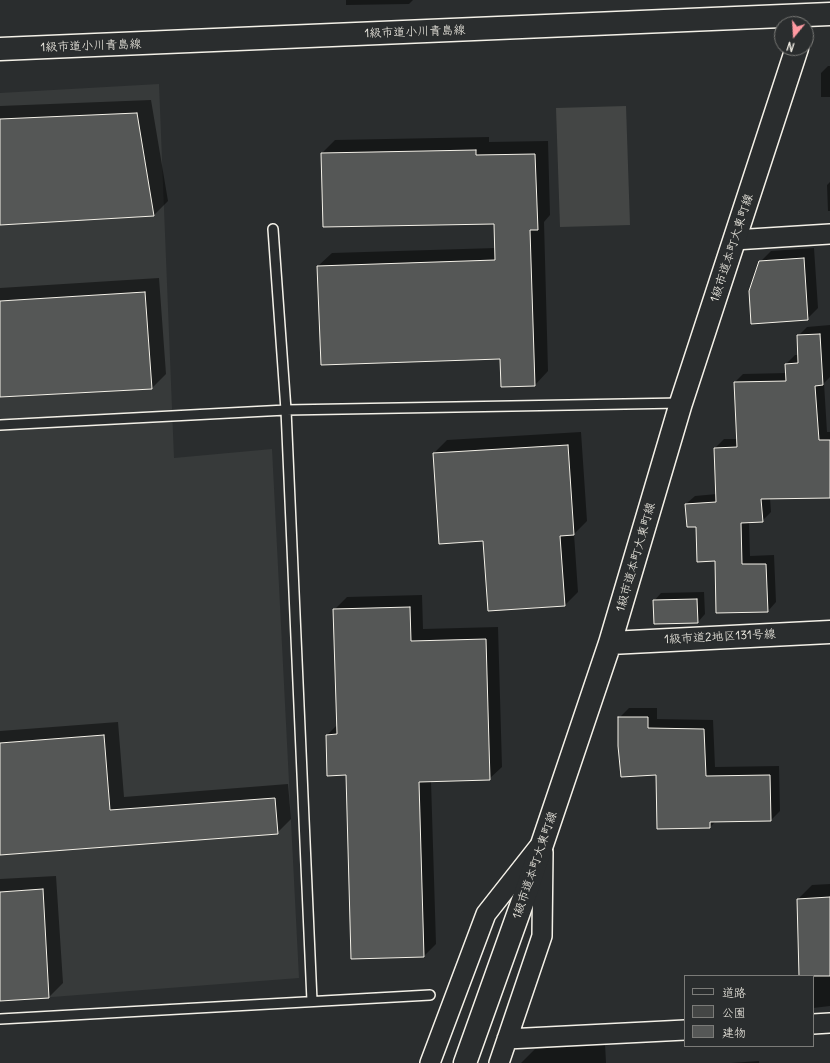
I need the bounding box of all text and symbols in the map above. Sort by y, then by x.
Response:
north arrow [774,16,814,56]
street label: 1級市道小川青島線 [364,23,466,41]
street label: 1級市道小川青島線 [40,37,142,55]
text: N [785,39,796,54]
street label: 1級市道本町大東町線 [708,192,756,304]
street label: 1級市道本町大東町線 [614,501,658,613]
street label: 1級市道2地区131号線 [664,627,776,647]
street label: 1級市道本町大東町線 [510,809,560,921]
legend [684,975,814,1047]
text: 道路 [722,985,746,1000]
text: 公園 [722,1005,746,1020]
text: 建物 [722,1025,746,1040]

